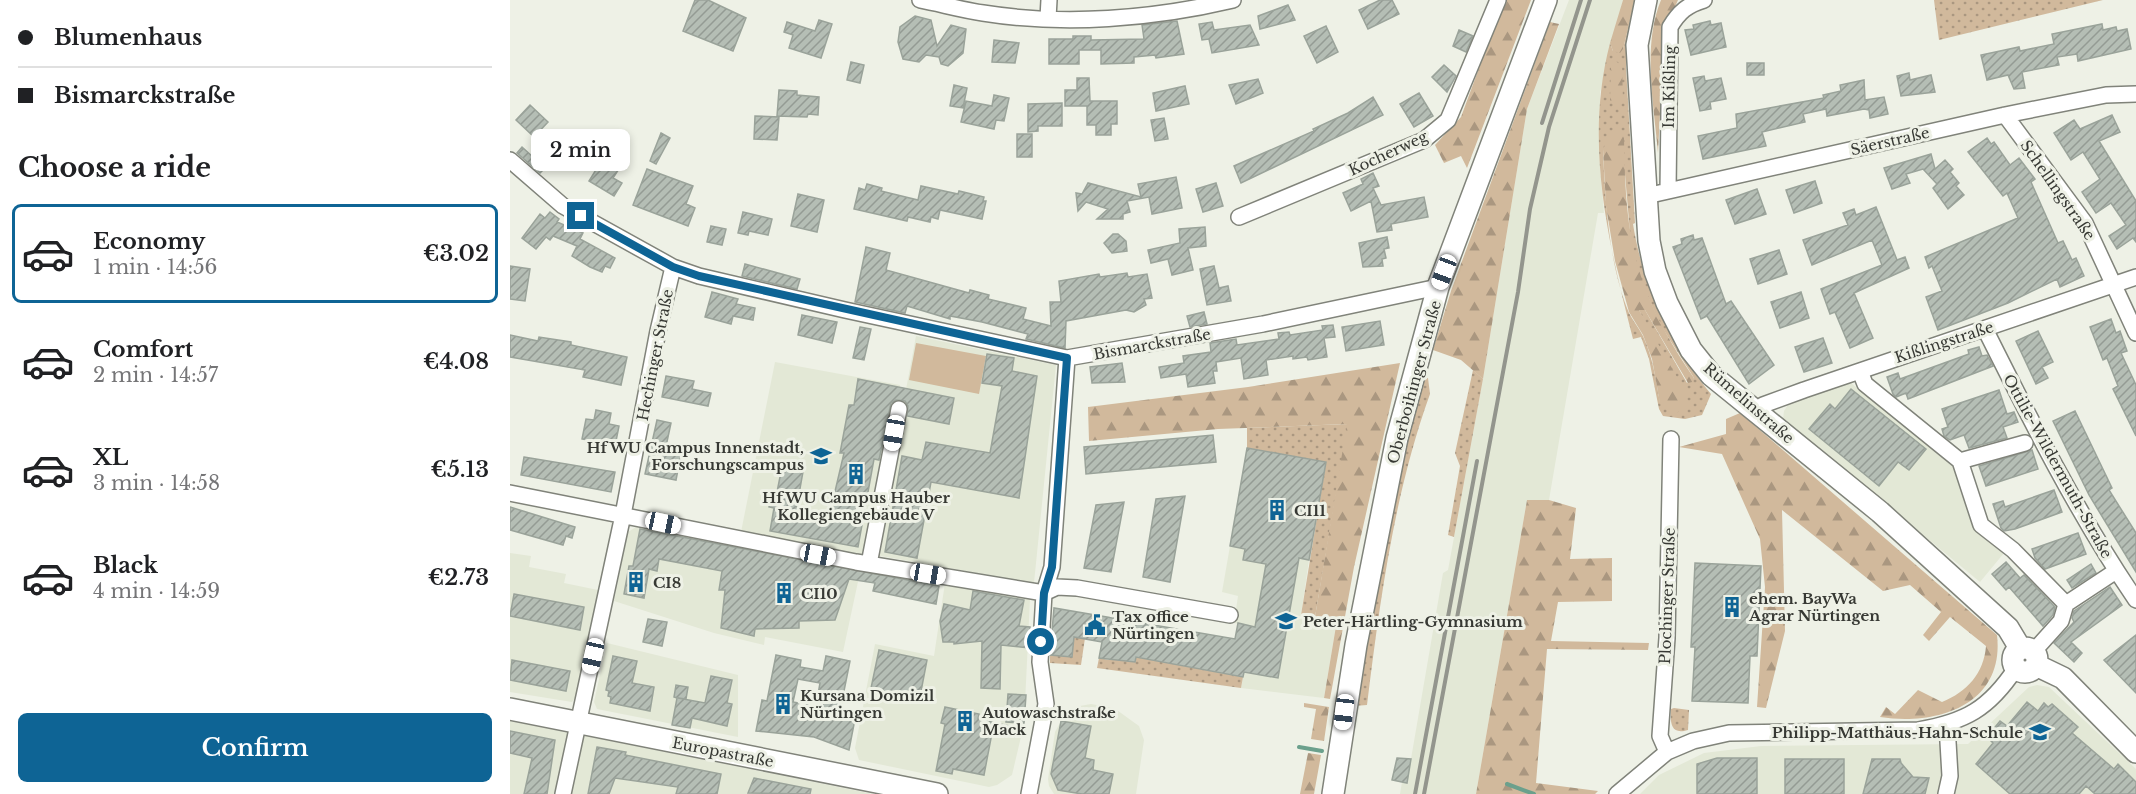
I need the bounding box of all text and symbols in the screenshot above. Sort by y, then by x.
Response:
text: Blumenhaus [54,24,202,51]
street label: Im Kißling [1659,44,1679,129]
text: Bismarckstraße [54,82,235,109]
street label: Säerstraße [1849,123,1931,159]
street label: Kocherweg [1345,126,1432,180]
callout: 2 min [532,129,631,171]
street label: Schellingstraße [2016,136,2100,244]
text: 2 min [550,138,611,162]
text: Choose a ride [18,151,211,184]
route end [567,202,594,229]
icon: car [21,227,75,281]
text: Economy [93,228,205,255]
text: €3.02 [423,240,489,267]
car [1429,252,1459,292]
text: 1 min · 14:56 [93,255,217,279]
street label: Hechinger Straße [633,287,677,423]
street label: Oberboihinger Straße [1383,298,1445,466]
street label: Kißlingstraße [1892,317,1996,367]
street label: Bismarckstraße [1092,324,1212,364]
icon: car [21,335,75,389]
text: Comfort [93,336,193,363]
text: €4.08 [423,348,489,375]
street label: Rümelinstraße [1700,359,1798,447]
text: 2 min · 14:57 [93,363,218,387]
street label: Ottilie-Wildermuth-Straße [1999,371,2117,561]
car [882,414,906,452]
place label: HfWU Campus Innenstadt, Forschungscampus [586,438,804,474]
icon: car [21,443,75,497]
text: XL [93,444,128,471]
school or university icon: HfWU Campus Innenstadt, Forschungscampus [809,444,833,468]
text: €5.13 [430,456,489,483]
building icon: HfWU Campus Hauber Kollegiengebäude V [844,462,868,486]
text: 3 min · 14:58 [93,471,220,495]
place label: HfWU Campus Hauber Kollegiengebäude V [762,488,951,524]
building icon: CI11 [1265,498,1289,522]
place label: CI11 [1294,501,1326,520]
car [644,510,682,536]
street label: Plochinger Straße [1655,527,1679,665]
car [799,543,837,567]
icon: car [21,551,75,605]
text: Black [93,552,158,579]
car [909,562,947,586]
text: €2.73 [428,564,489,591]
building icon: CI8 [624,570,648,594]
place label: CI8 [653,573,681,592]
text: 4 min · 14:59 [93,579,220,603]
building icon: CI10 [772,581,796,605]
place label: CI10 [801,584,838,603]
place label: ehem. BayWa Agrar Nürtingen [1748,589,1880,625]
building icon: ehem. BayWa Agrar Nürtingen [1720,595,1744,619]
place label: Tax office Nürtingen [1112,607,1195,643]
school or university icon: Peter-Härtling-Gymnasium [1274,609,1298,633]
place label: Peter-Härtling-Gymnasium [1303,612,1523,631]
public building icon: Tax office Nürtingen [1083,613,1107,637]
route start [1027,628,1054,655]
car [580,636,606,676]
place label: Kursana Domizil Nürtingen [800,686,935,722]
building icon: Kursana Domizil Nürtingen [771,692,795,716]
car [1333,693,1355,731]
place label: Autowaschstraße Mack [981,703,1116,739]
building icon: Autowaschstraße Mack [953,709,977,733]
button: Confirm [18,713,492,782]
school or university icon: Philipp-Matthäus-Hahn-Schule [2028,720,2052,744]
place label: Philipp-Matthäus-Hahn-Schule [1772,723,2023,742]
street label: Europastraße [671,733,775,771]

